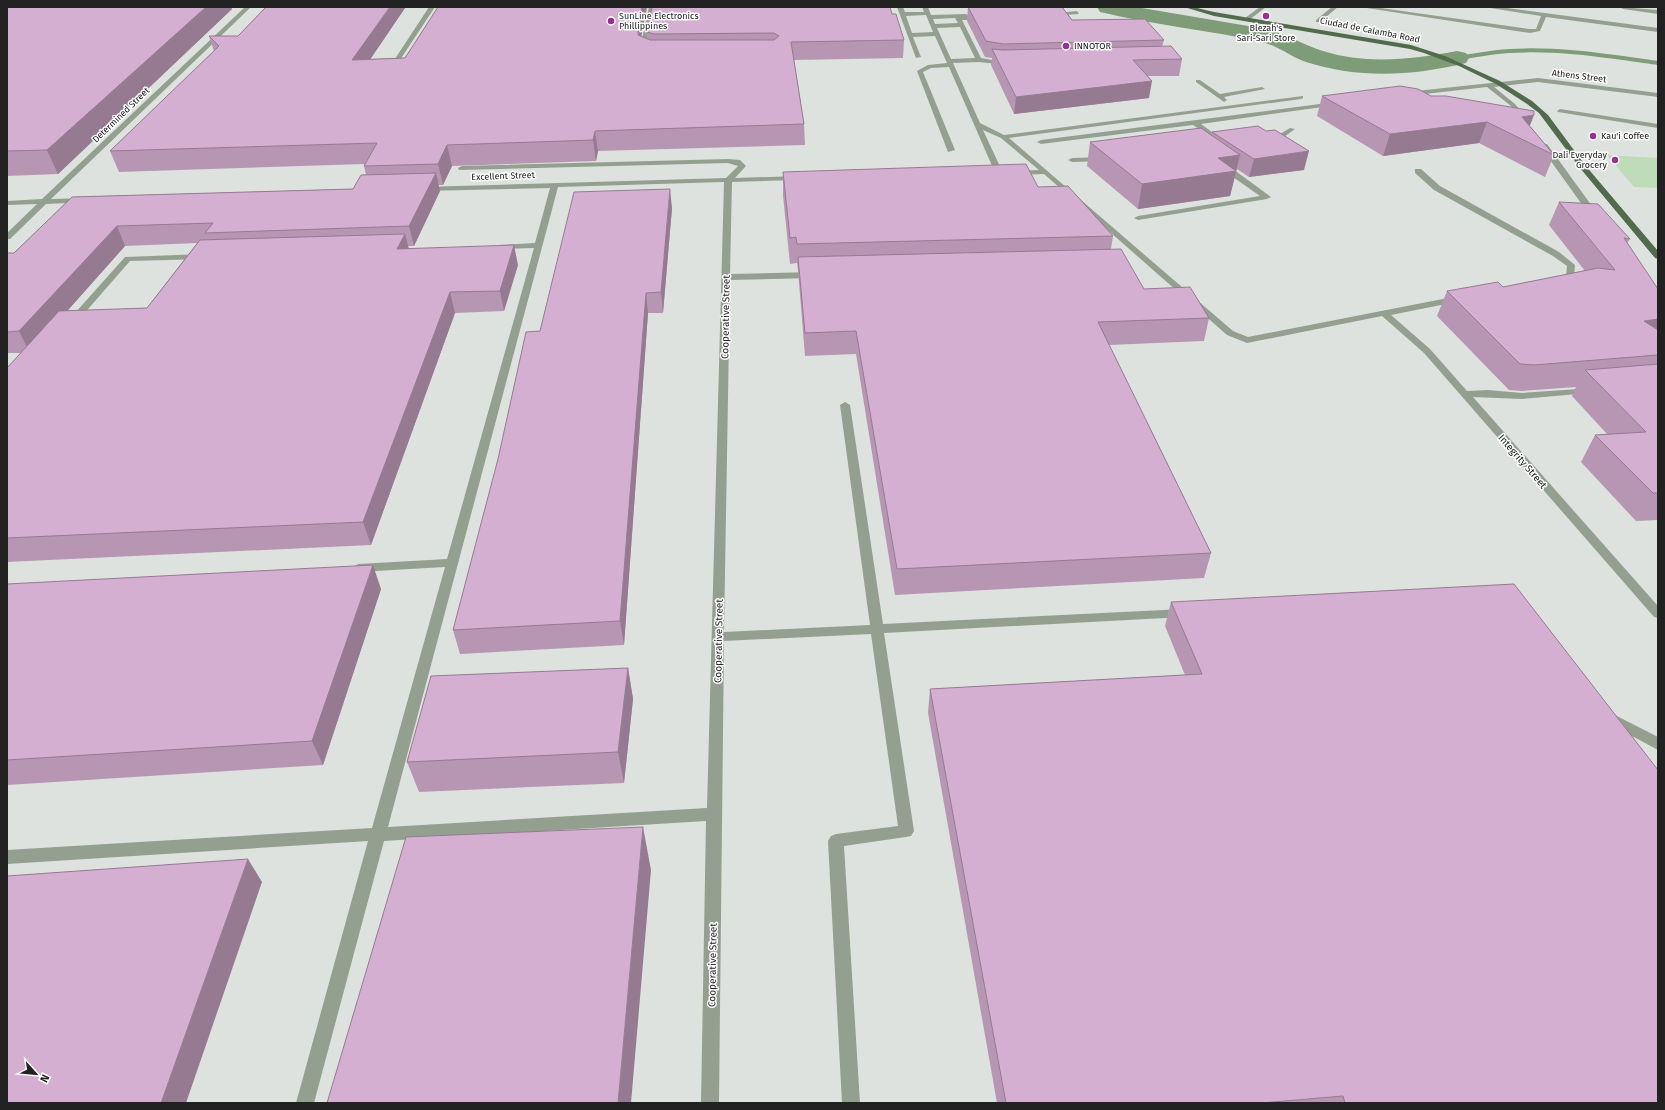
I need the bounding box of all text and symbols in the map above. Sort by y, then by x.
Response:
place label: SunLine Electronics Phillippines [619,11,699,31]
marker: Blezah's Sari-Sari Store [1261,11,1271,21]
street label: Ciudad de Calamba Road [1319,15,1421,45]
marker: SunLine Electronics Phillippines [606,16,616,26]
place label: Blezah's Sari-Sari Store [1237,23,1295,43]
marker: INNOTOR [1061,41,1071,51]
place label: INNOTOR [1074,41,1111,51]
street label: Athens Street [1551,68,1608,84]
street label: Determined Street [91,85,152,145]
marker: Kau'i Coffee [1588,131,1598,141]
place label: Kau'i Coffee [1601,131,1649,141]
place label: Dali Everyday Grocery [1553,150,1608,170]
marker: Dali Everyday Grocery [1610,155,1620,165]
street label: Excellent Street [471,170,536,182]
street label: Cooperative Street [719,275,733,359]
street label: Integrity Street [1495,432,1549,491]
street label: Cooperative Street [712,599,726,683]
street label: Cooperative Street [706,923,720,1007]
north arrow [16,1054,56,1094]
text: N [37,1072,52,1085]

